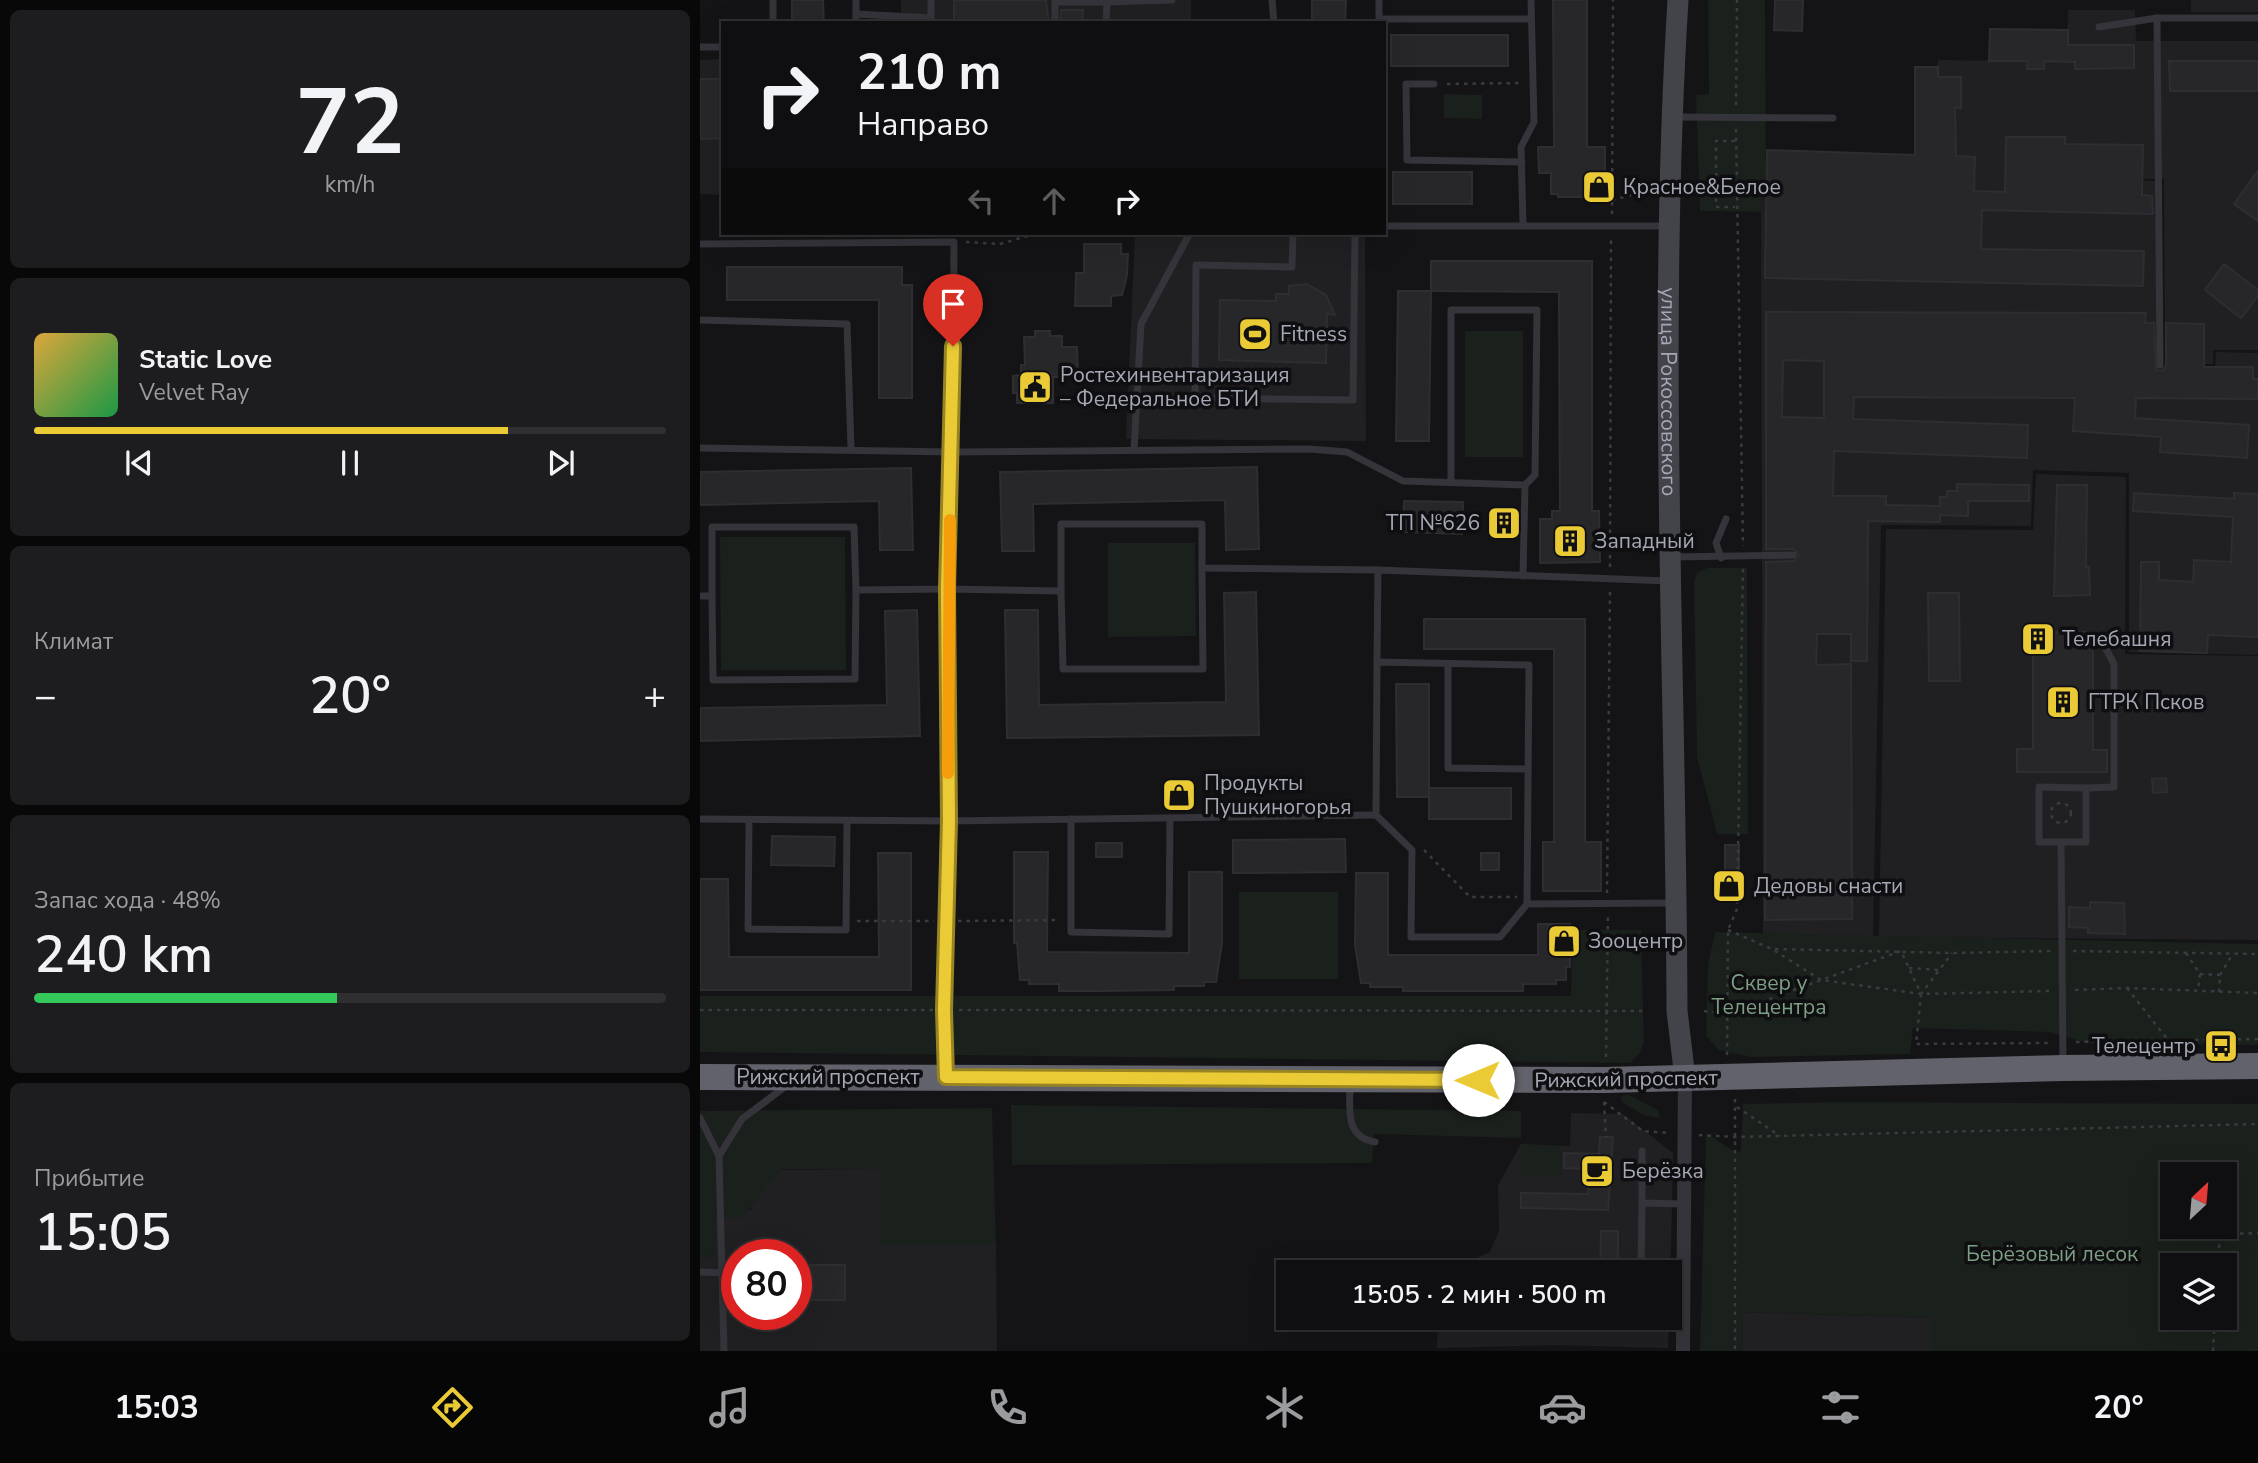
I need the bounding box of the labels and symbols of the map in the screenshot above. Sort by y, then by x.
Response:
shop icon: Красное&Белое [1580,168,1618,206]
place label: Красное&Белое [1623,173,1781,201]
pin [923,274,983,346]
street label: улица Рокоссовского [1654,287,1683,496]
sports icon: Fitness [1236,315,1274,353]
place label: Fitness [1280,320,1347,348]
place label: Ростехинвентаризация – Федеральное БТИ [1060,361,1290,413]
public building icon: Ростехинвентаризация – Федеральное БТИ [1016,368,1054,406]
building icon: ТП №626 [1485,504,1523,542]
place label: ТП №626 [1386,509,1480,537]
building icon: Западный [1551,522,1589,560]
place label: Западный [1594,527,1695,555]
building icon: Телебашня [2019,620,2057,658]
place label: Телебашня [2062,625,2172,653]
building icon: ГТРК Псков [2044,683,2082,721]
place label: ГТРК Псков [2088,688,2204,716]
place label: Продукты Пушкиногорья [1204,769,1351,821]
shop icon: Продукты Пушкиногорья [1160,776,1198,814]
shop icon: Дедовы снасти [1710,867,1748,905]
place label: Дедовы снасти [1754,872,1903,900]
shop icon: Зооцентр [1545,922,1583,960]
place label: Зооцентр [1588,927,1683,955]
park label: Сквер у Телецентра [1711,969,1827,1021]
bus stop icon: Телецентр [2202,1027,2240,1065]
place label: Телецентр [2092,1032,2196,1060]
position arrow [1441,1043,1515,1117]
street label: Рижский проспект [736,1063,920,1091]
street label: Рижский проспект [1534,1063,1719,1095]
cafe icon: Берёзка [1578,1152,1616,1190]
place label: Берёзка [1622,1157,1704,1185]
north arrow [2160,1162,2236,1239]
speed limit sign: 80 [721,1239,812,1330]
park label: Берёзовый лесок [1966,1240,2139,1268]

